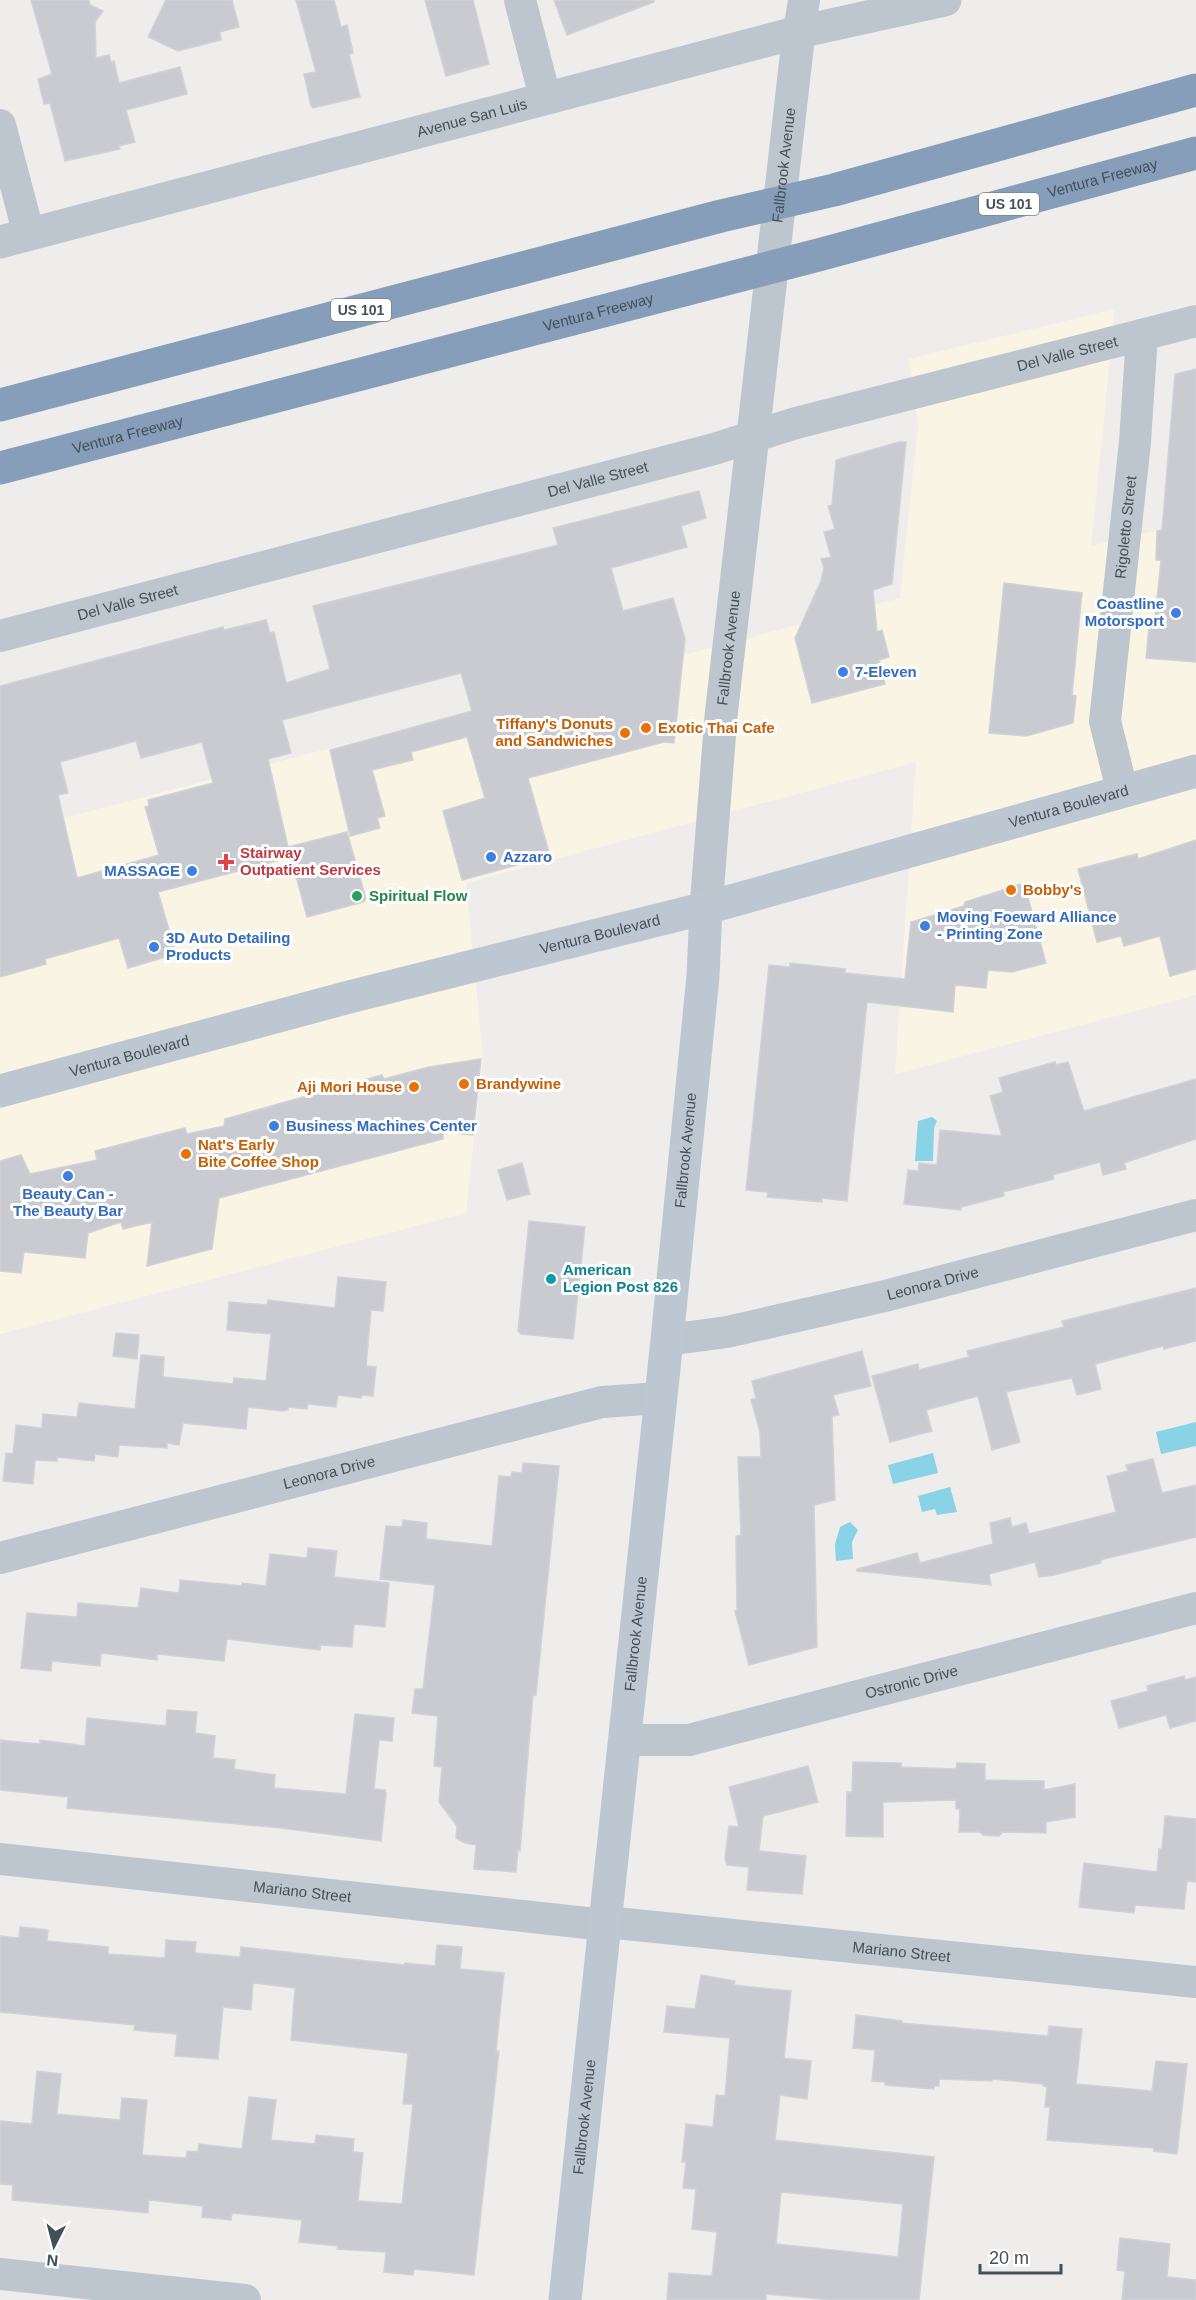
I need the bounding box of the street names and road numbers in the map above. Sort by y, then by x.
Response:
street label: Avenue San Luis [415,95,529,140]
street label: Fallbrook Avenue [768,107,798,224]
street label: Ventura Freeway [1045,155,1160,201]
road number: US 101 [979,193,1039,215]
street label: Ventura Freeway [541,289,655,334]
road number: US 101 [331,299,391,321]
street label: Del Valle Street [1015,332,1120,374]
street label: Ventura Freeway [71,412,185,457]
street label: Del Valle Street [546,457,651,500]
street label: Rigoletto Street [1111,474,1139,579]
street label: Del Valle Street [75,581,180,623]
street label: Fallbrook Avenue [713,590,743,706]
street label: Ventura Boulevard [1007,781,1130,831]
street label: Ventura Boulevard [538,911,662,957]
street label: Ventura Boulevard [67,1031,191,1080]
street label: Fallbrook Avenue [671,1092,699,1209]
street label: Leonora Drive [885,1263,980,1303]
street label: Leonora Drive [281,1452,377,1492]
street label: Fallbrook Avenue [621,1575,650,1692]
street label: Ostronic Drive [863,1661,960,1702]
street label: Mariano Street [252,1878,353,1905]
street label: Mariano Street [852,1938,952,1965]
street label: Fallbrook Avenue [569,2059,599,2175]

